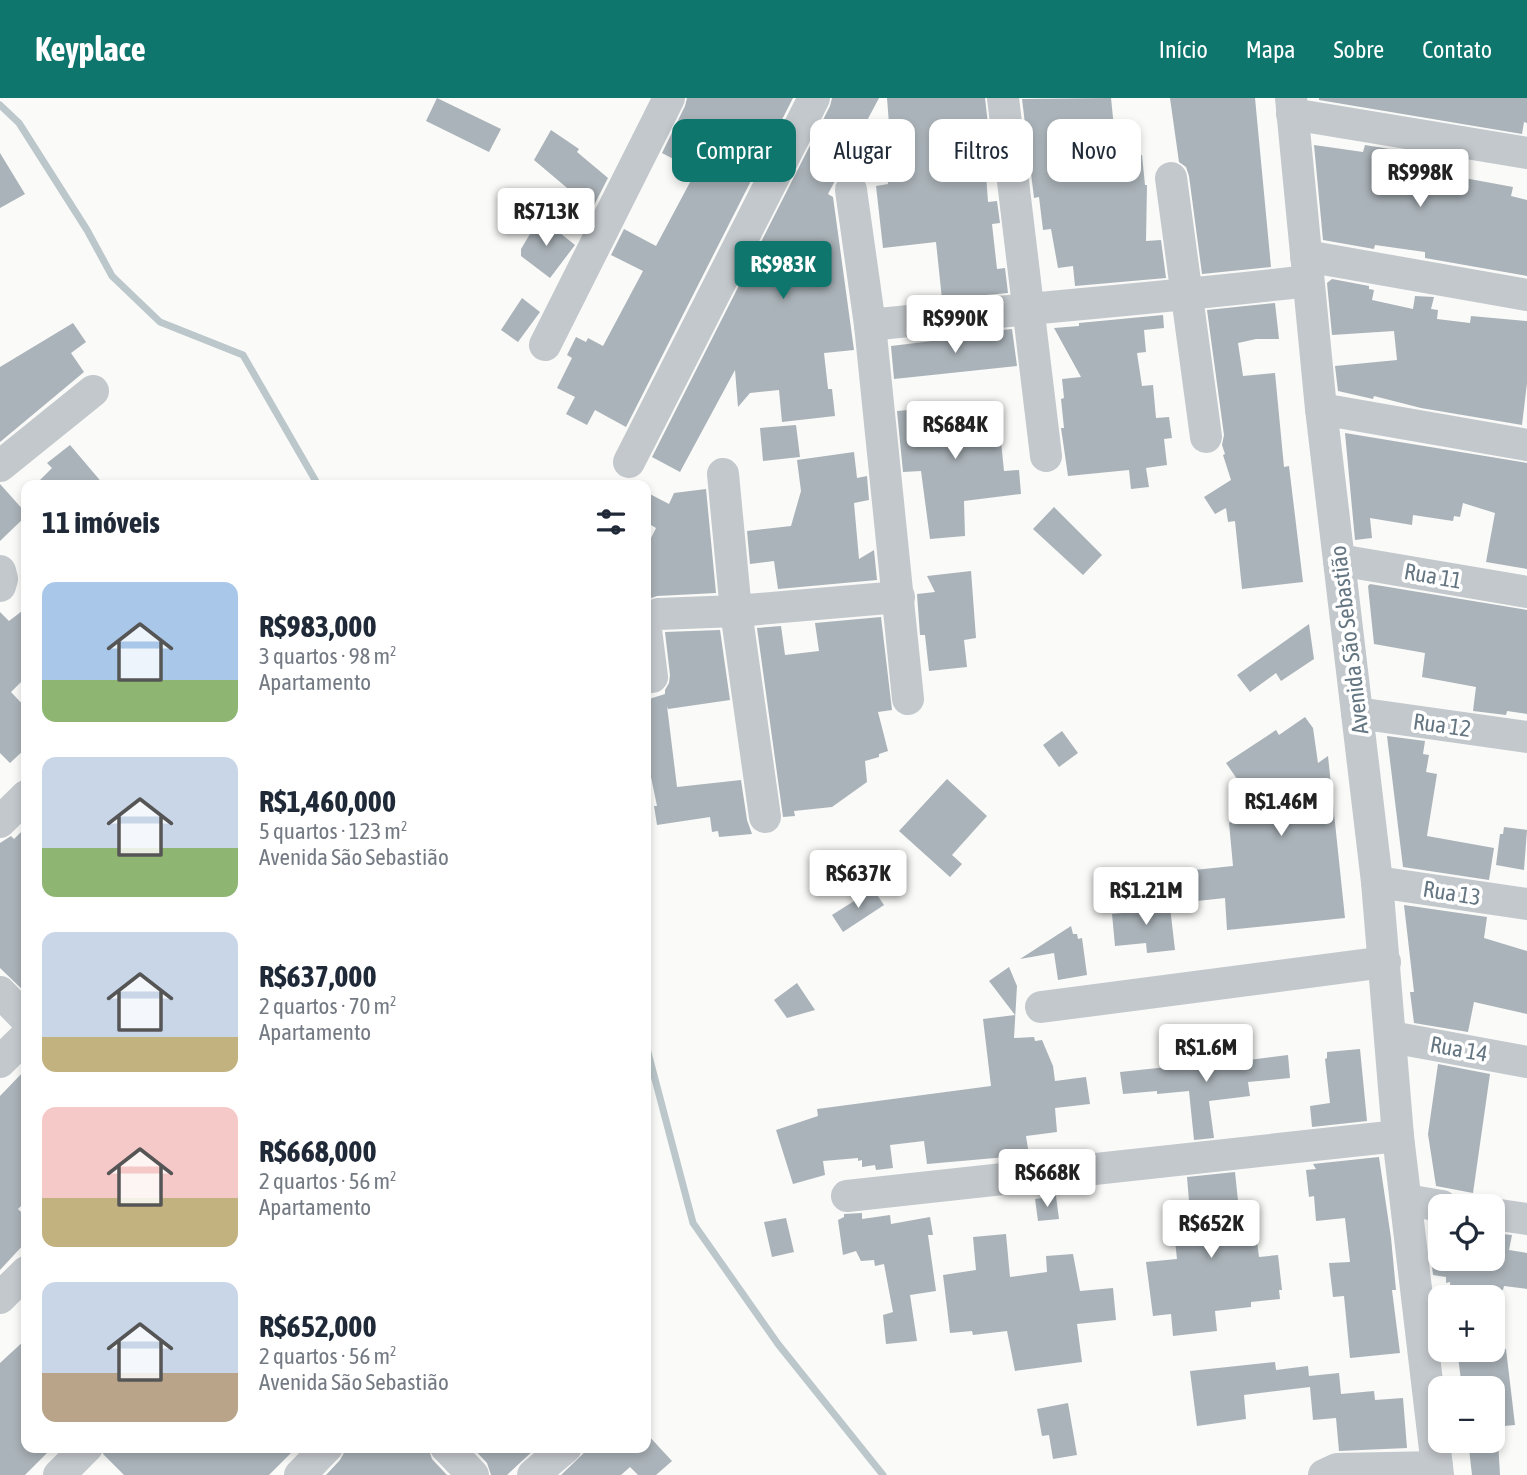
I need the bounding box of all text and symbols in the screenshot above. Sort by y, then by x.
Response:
text: Keyplace [35,30,146,68]
text: Início [1159,36,1208,63]
text: Mapa [1246,36,1296,63]
text: Sobre [1334,36,1384,63]
text: Contato [1422,36,1492,63]
chip: Comprar [672,119,796,182]
chip: Alugar [810,119,915,182]
chip: Filtros [929,119,1033,182]
chip: Novo [1047,119,1141,182]
pin: R$998K [1363,150,1477,209]
text: R$998K [1388,159,1452,185]
pin: R$713K [489,188,603,248]
text: R$713K [514,198,578,224]
pin: R$983K [726,242,840,301]
text: R$983K [751,251,815,277]
pin: R$990K [898,296,1012,355]
text: R$990K [923,305,987,331]
pin: R$684K [898,402,1012,461]
text: R$684K [923,411,987,437]
icon: filters [592,503,630,541]
text: 11 imóveis [42,505,160,539]
street label: Avenida São Sebastião [1325,544,1373,736]
street label: Rua 11 [1402,558,1464,594]
text: R$983,000 [259,609,377,643]
icon: home [98,610,182,694]
text: 3 quartos · 98 m² [259,643,397,669]
text: Apartamento [259,669,371,695]
street label: Rua 12 [1411,708,1473,742]
pin: R$1.46M [1216,778,1346,838]
text: R$1,460,000 [259,784,396,818]
icon: home [98,785,182,869]
text: R$1.46M [1244,788,1318,814]
text: 5 quartos · 123 m² [259,818,407,844]
text: Avenida São Sebastião [259,844,449,870]
pin: R$637K [801,850,915,910]
text: R$637K [826,860,890,886]
pin: R$1.21M [1081,868,1211,927]
street label: Rua 13 [1421,876,1483,910]
text: R$1.21M [1109,877,1183,903]
text: R$637,000 [259,959,377,993]
icon: home [98,960,182,1044]
text: 2 quartos · 70 m² [259,993,397,1019]
text: Apartamento [259,1019,371,1045]
pin: R$1.6M [1149,1024,1263,1084]
street label: Rua 14 [1428,1031,1490,1067]
text: R$1.6M [1175,1034,1237,1060]
text: R$668,000 [259,1134,377,1168]
icon: home [98,1135,182,1219]
pin: R$668K [990,1150,1104,1209]
text: R$668K [1015,1159,1079,1185]
text: 2 quartos · 56 m² [259,1168,397,1194]
text: Apartamento [259,1194,371,1220]
map controls [1428,1194,1505,1453]
button: locate [1428,1194,1505,1271]
pin: R$652K [1154,1200,1268,1260]
text: R$652K [1179,1210,1243,1236]
button: + [1428,1285,1505,1362]
text: R$652,000 [259,1309,377,1343]
icon: home [98,1310,182,1394]
text: 2 quartos · 56 m² [259,1343,397,1369]
text: Avenida São Sebastião [259,1369,449,1395]
button: − [1428,1376,1505,1453]

